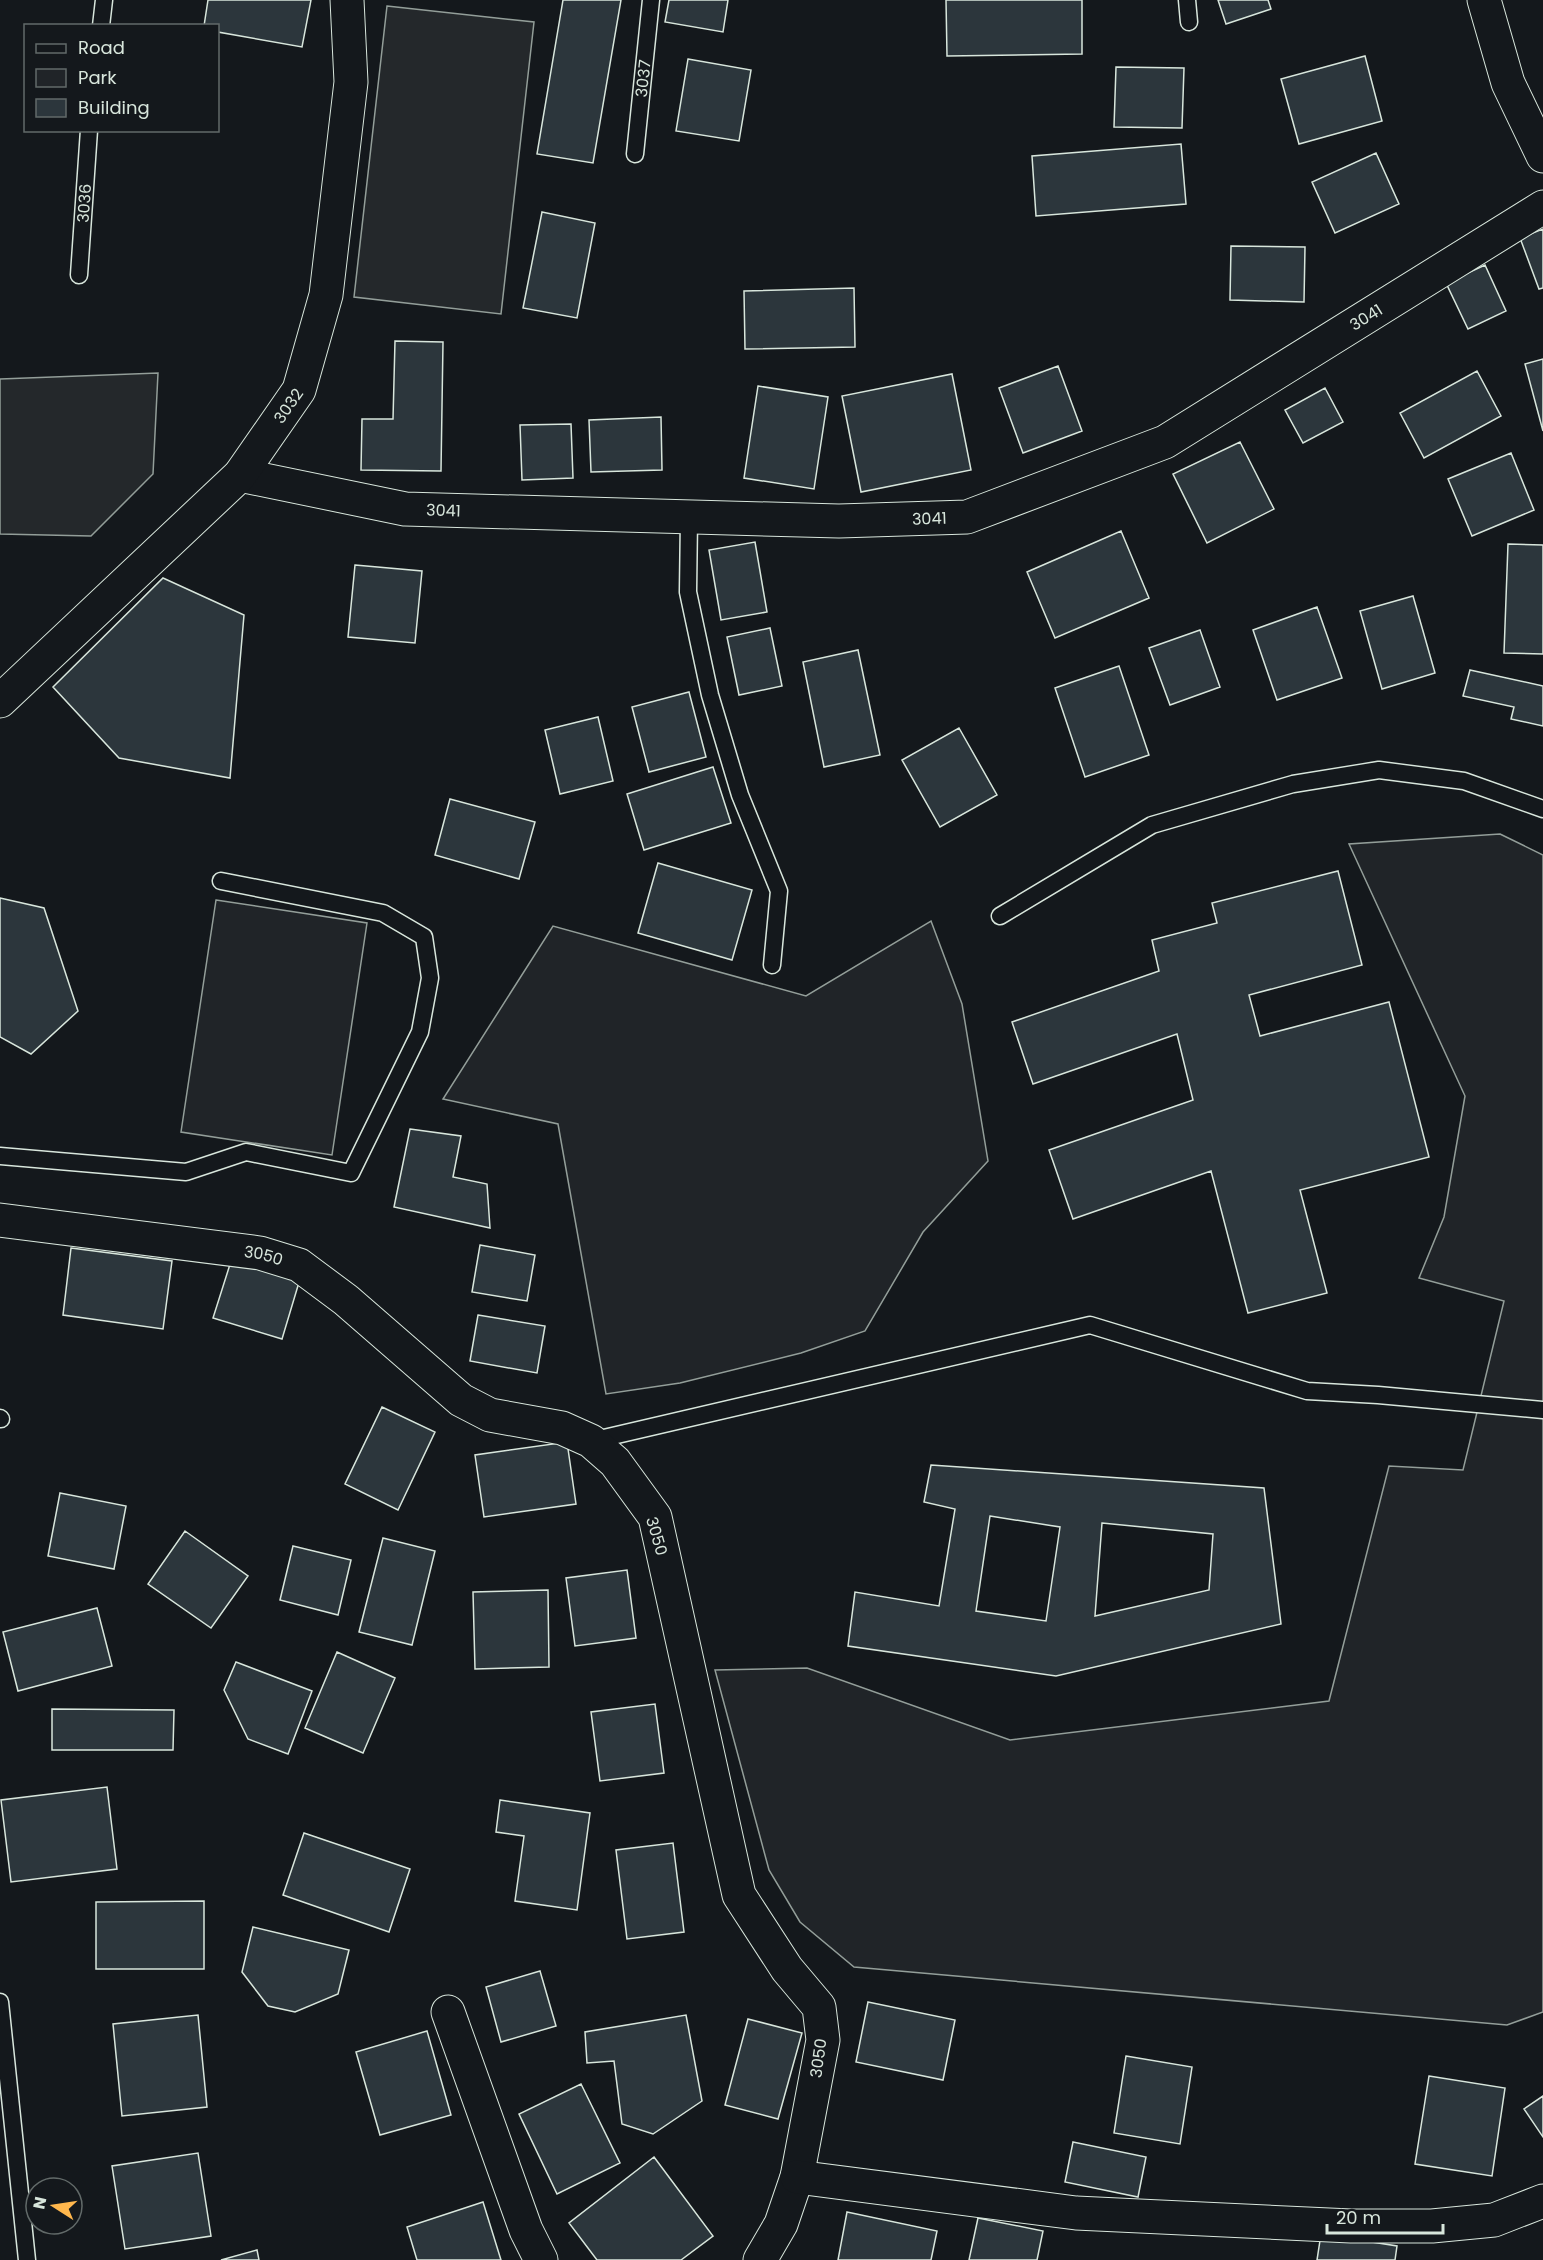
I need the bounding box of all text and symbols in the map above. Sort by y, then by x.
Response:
legend [24,24,219,132]
text: Road [78,35,125,60]
street label: 3037 [630,58,657,98]
text: Park [78,65,117,90]
text: Building [78,95,150,120]
street label: 3036 [72,183,97,224]
street label: 3041 [1345,299,1387,336]
street label: 3032 [268,384,309,428]
street label: 3041 [426,499,461,523]
street label: 3041 [912,507,947,531]
street label: 3050 [243,1240,286,1271]
street label: 3050 [640,1514,673,1558]
street label: 3050 [804,2037,833,2079]
north arrow [24,2176,84,2236]
text: N [27,2195,52,2211]
scale bar [1327,2197,1442,2235]
text: 20 m [1336,2205,1381,2230]

